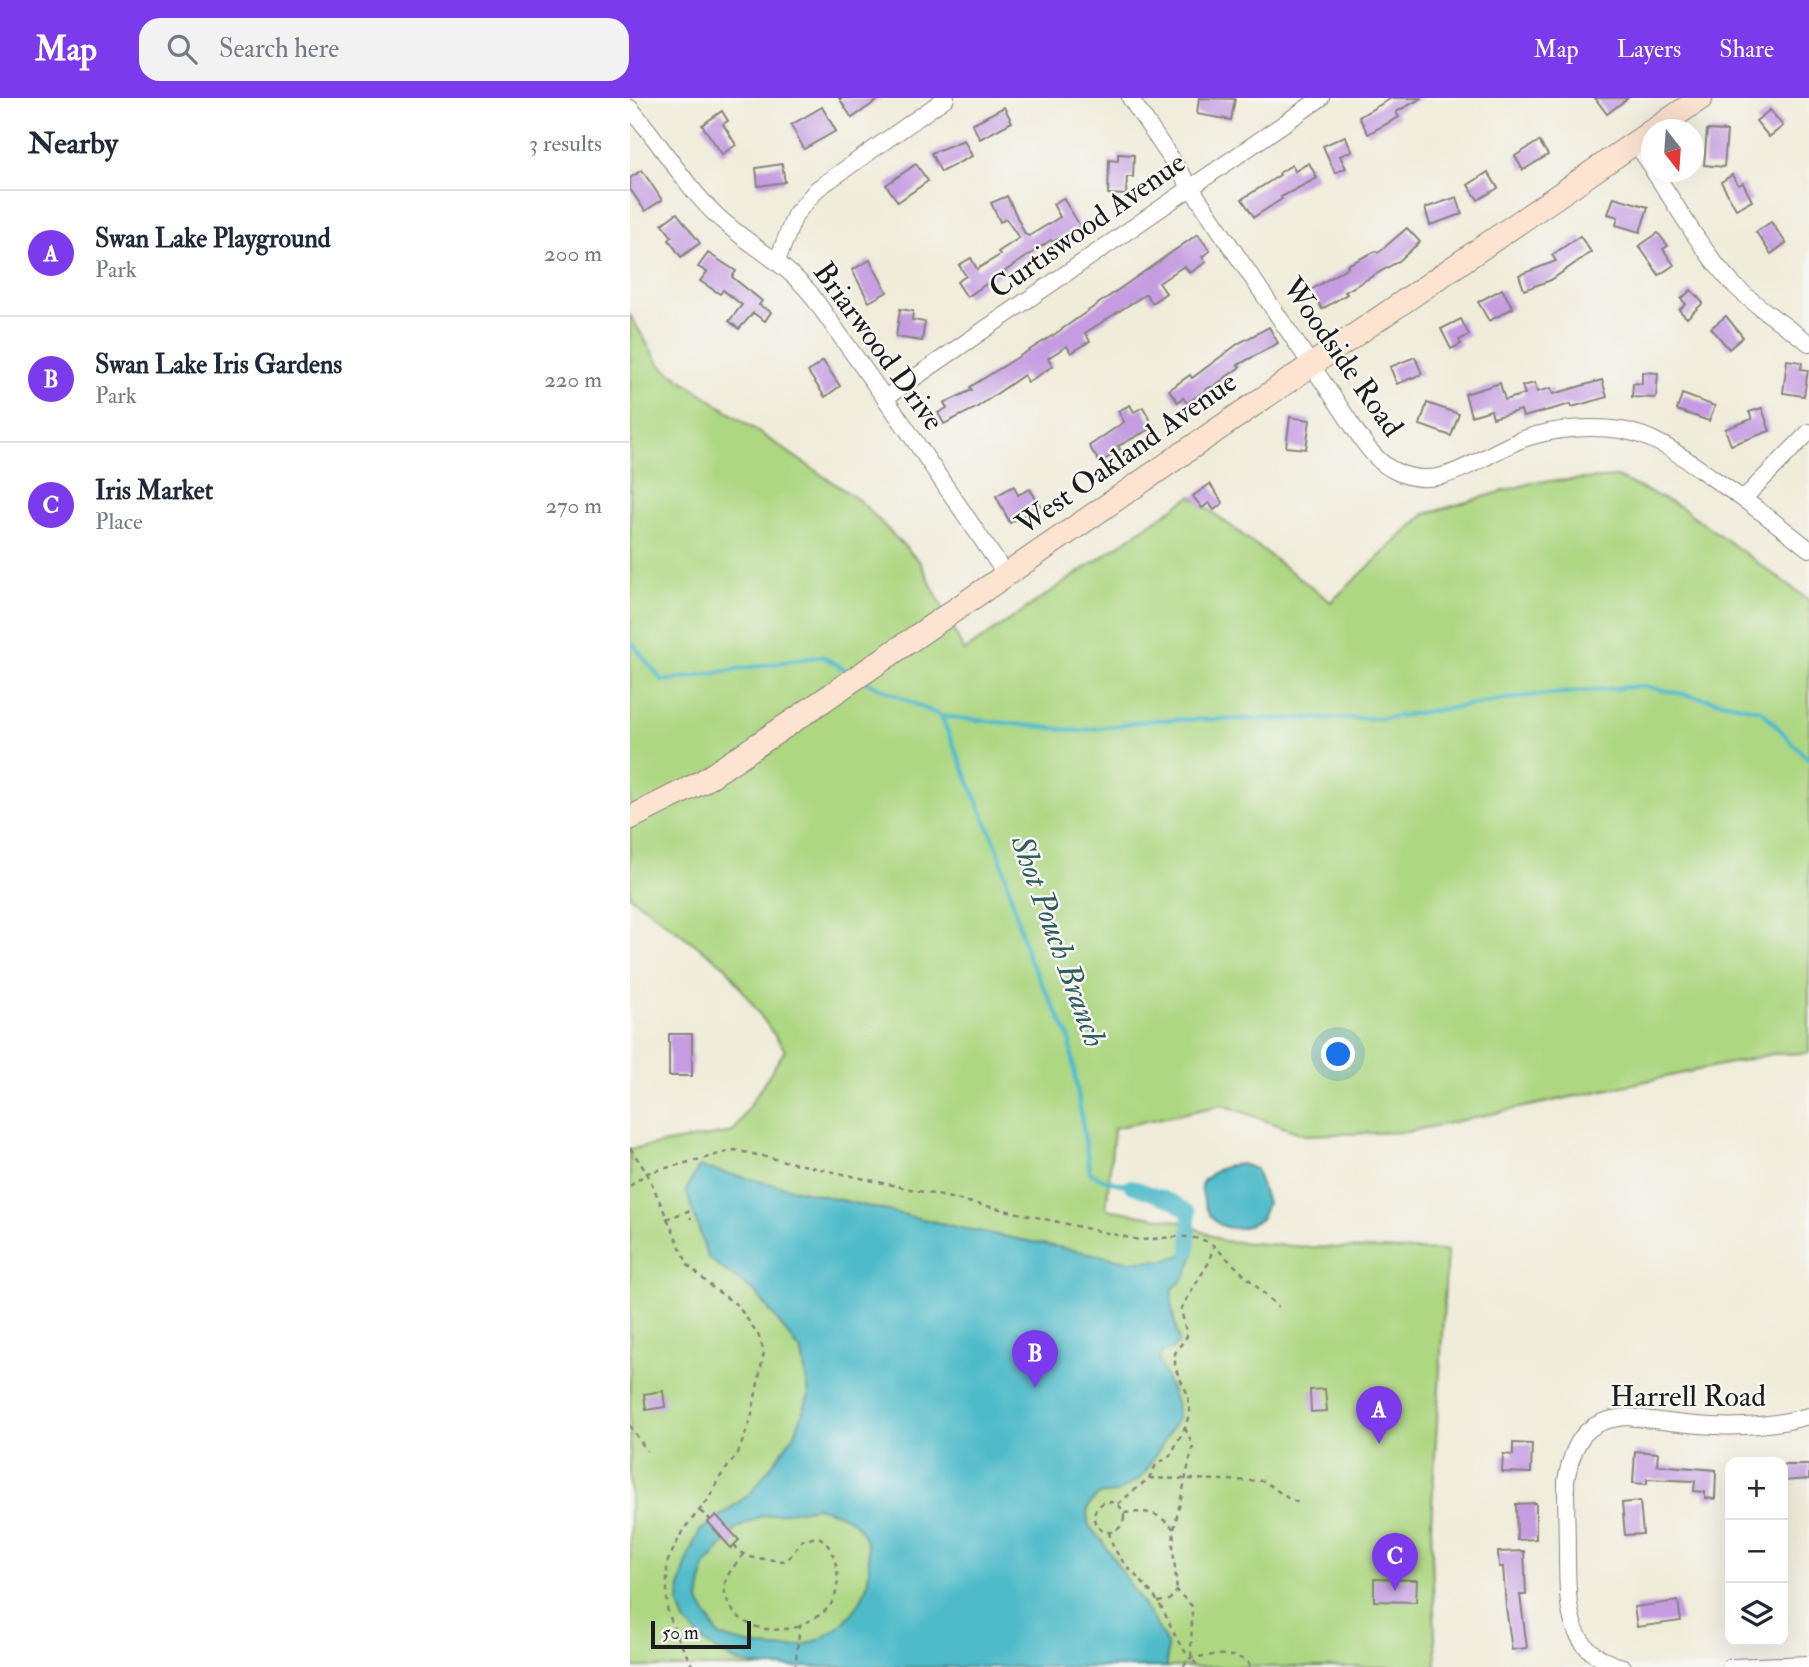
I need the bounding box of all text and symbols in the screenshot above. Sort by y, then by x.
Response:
search box [139,18,629,81]
text: Map [35,29,97,70]
icon: search [163,30,201,68]
text: Search here [219,33,339,65]
text: Map [1534,34,1579,65]
text: Layers [1617,34,1681,65]
text: Share [1719,34,1774,65]
north arrow [1641,119,1704,182]
text: Nearby [28,125,118,162]
text: 3 results [529,129,602,158]
street label: Curtiswood Avenue [982,144,1193,307]
text: Swan Lake Playground [95,223,331,255]
text: A [44,239,58,268]
text: 200 m [544,239,602,268]
text: Park [95,255,137,284]
street label: Briarwood Drive [805,255,952,438]
street label: Woodside Road [1274,270,1411,444]
text: Swan Lake Iris Gardens [95,349,342,381]
street label: West Oakland Avenue [1008,363,1244,544]
text: B [43,365,59,394]
text: 220 m [544,365,602,394]
text: Park [95,381,137,410]
text: Iris Market [95,475,213,507]
text: C [43,491,59,520]
text: 270 m [545,491,602,520]
text: Place [95,507,143,536]
water label: Shot Pouch Branch [1001,829,1115,1053]
your location [1321,1037,1355,1071]
pin: B [1012,1330,1058,1388]
street label: Harrell Road [1610,1378,1766,1415]
pin: A [1356,1386,1402,1444]
map controls [1725,1457,1788,1646]
button: + [1725,1457,1788,1520]
button: − [1725,1520,1788,1583]
pin: C [1372,1533,1418,1591]
button: layers [1725,1583,1788,1646]
scale bar [651,1618,751,1650]
text: 50 m [662,1621,699,1645]

